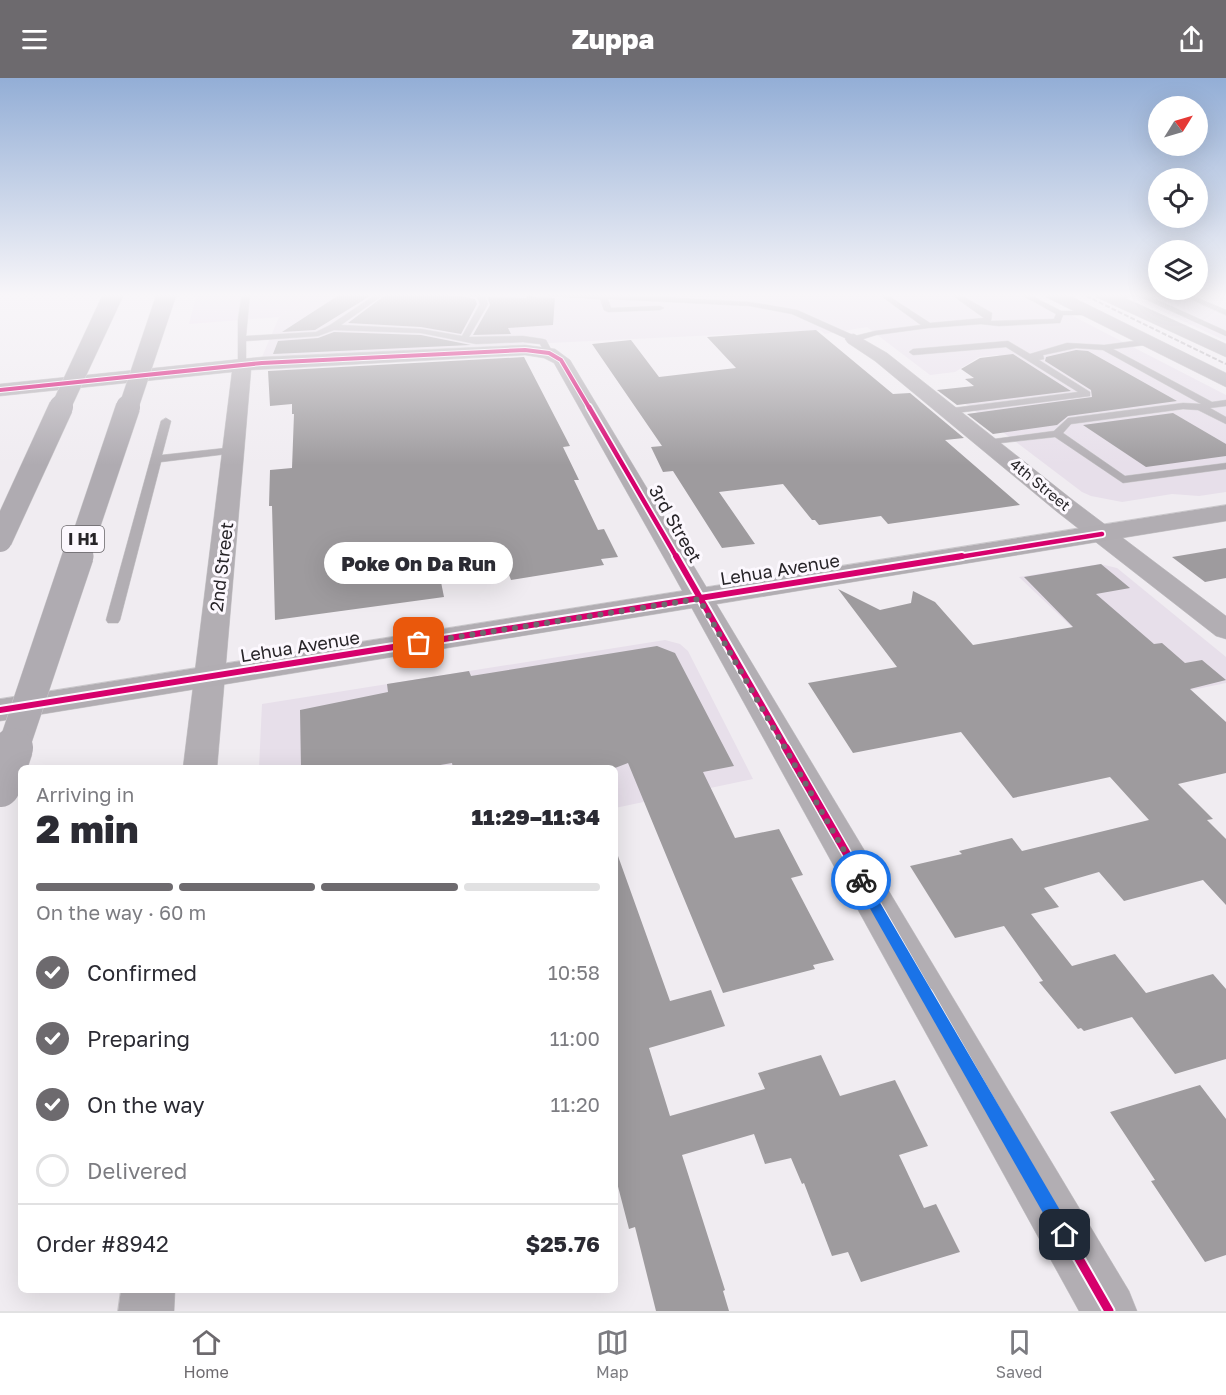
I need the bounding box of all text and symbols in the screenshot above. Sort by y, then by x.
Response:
icon: menu [18,23,51,56]
text: Zuppa [572,23,654,55]
icon: share [1175,23,1208,56]
north arrow [1148,96,1208,156]
map controls [1148,96,1208,300]
button: locate [1148,168,1208,228]
button: layers [1148,240,1208,300]
street label: 4th Street [1007,454,1074,514]
street label: 3rd Street [645,481,707,566]
street label: 2nd Street [205,521,237,613]
road number: I H1 [62,526,104,552]
callout: Poke On Da Run [324,541,514,583]
street label: Lehua Avenue [719,549,841,589]
text: Poke On Da Run [341,551,496,575]
pin [393,617,444,668]
street label: Lehua Avenue [239,626,361,666]
icon: bag [402,626,435,659]
text: Arriving in [36,782,134,806]
text: 11:29–11:34 [471,803,600,830]
text: 2 min [36,805,139,852]
courier [831,850,891,910]
icon: bike [845,864,878,897]
text: On the way · 60 m [36,900,206,924]
icon: check [36,956,69,989]
text: Confirmed [87,959,197,986]
text: 10:58 [548,960,600,984]
icon: check [36,1022,69,1055]
text: Preparing [87,1025,190,1052]
text: 11:00 [550,1026,600,1050]
icon: check [36,1088,69,1121]
text: On the way [87,1091,205,1118]
text: 11:20 [551,1092,600,1116]
text: Delivered [87,1157,187,1184]
pin [1039,1209,1090,1260]
icon: home [1048,1218,1081,1251]
text: Order #8942 [36,1230,169,1257]
text: $25.76 [525,1230,600,1257]
tab: Home [184,1326,229,1382]
tab: Map [596,1326,629,1382]
tab: Saved [996,1326,1042,1382]

